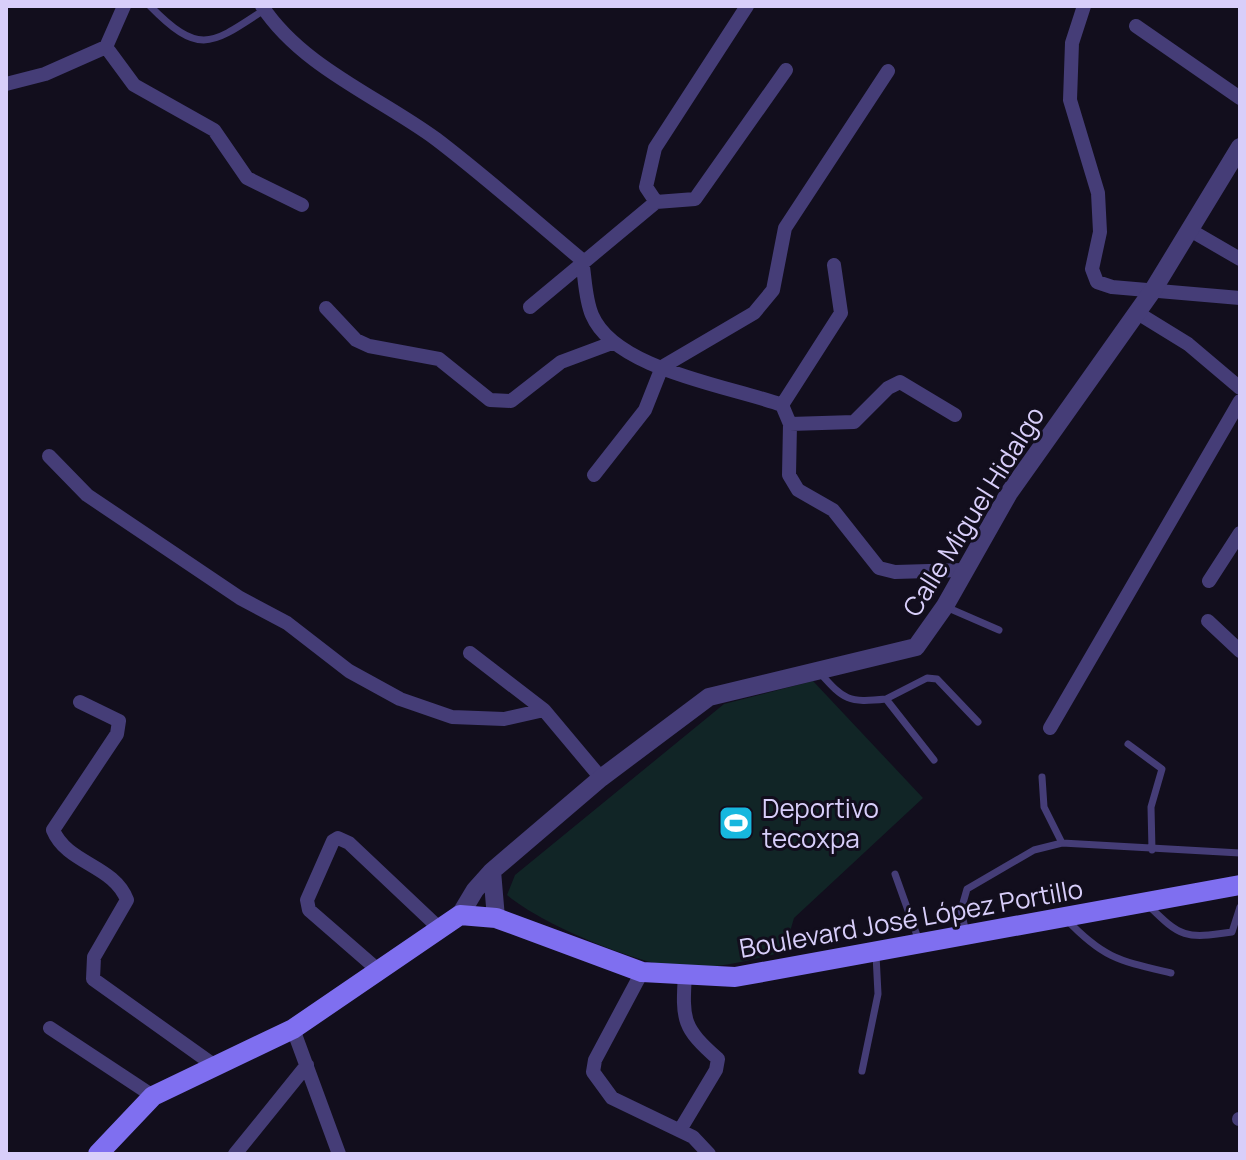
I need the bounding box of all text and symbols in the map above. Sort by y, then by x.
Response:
street label: Calle Miguel Hidalgo [894,399,1052,623]
place label: Deportivo tecoxpa [762,790,879,856]
sports icon: Deportivo tecoxpa [717,804,755,842]
street label: Boulevard José López Portillo [737,870,1085,966]

